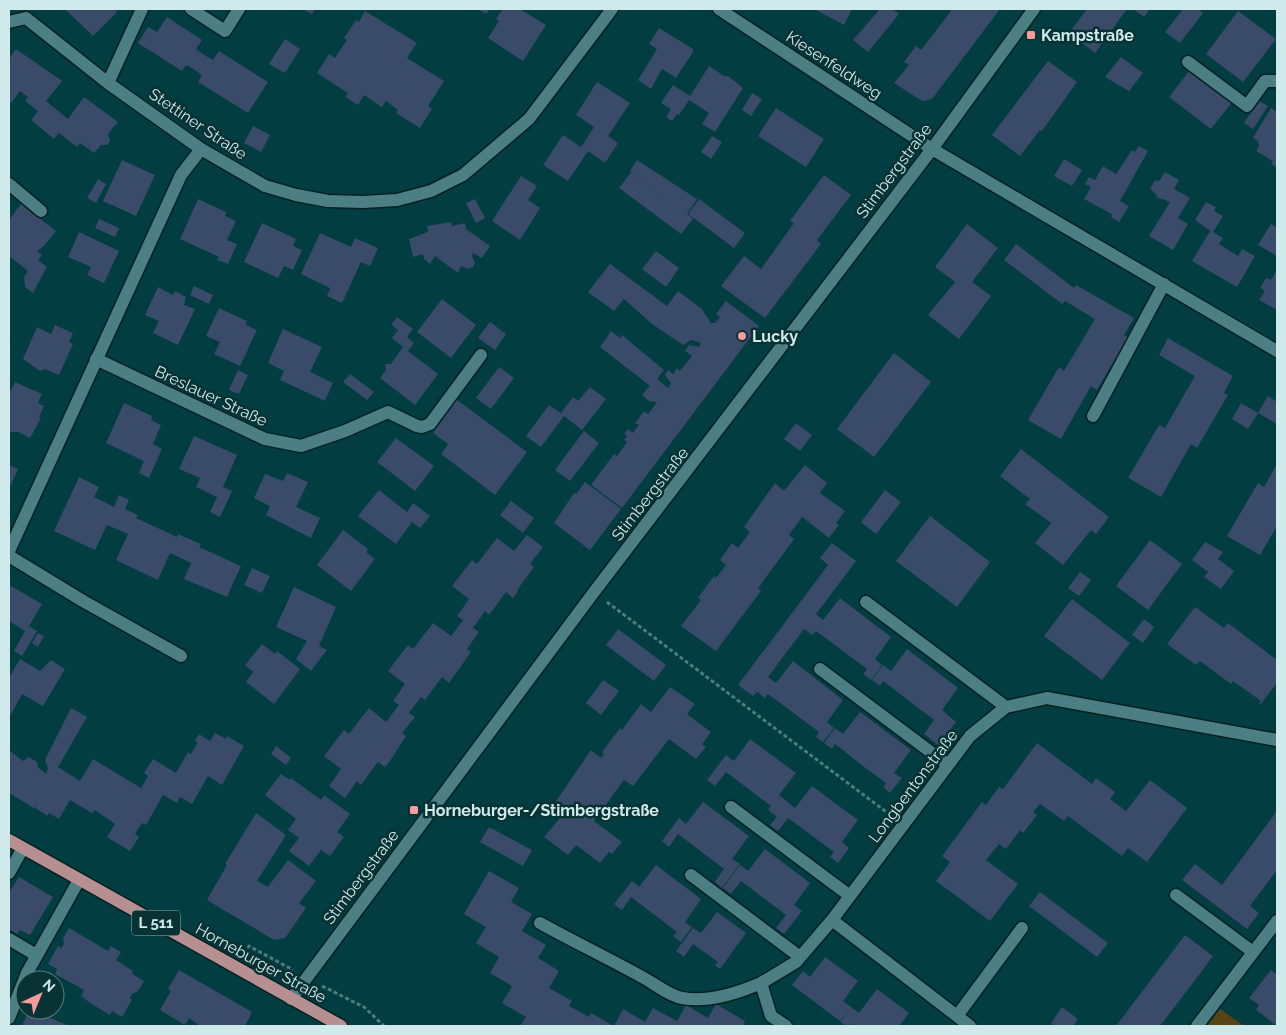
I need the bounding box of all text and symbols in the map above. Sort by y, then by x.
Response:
place label: Kampstraße [1041,26,1134,45]
street label: Kiesenfeldweg [783,27,885,103]
marker: Kampstraße [1025,29,1037,41]
street label: Stettiner Straße [146,84,250,164]
street label: Stimbergstraße [852,120,936,222]
place label: Lucky [752,327,798,346]
marker: Lucky [736,330,748,342]
street label: Breslauer Straße [152,362,270,430]
street label: Stimbergstraße [608,444,692,544]
street label: Longbentonstraße [864,726,962,846]
place label: Horneburger-/Stimbergstraße [424,801,659,820]
marker: Horneburger-/Stimbergstraße [408,804,420,816]
street label: Stimbergstraße [319,826,403,928]
road number: L 511 [132,910,180,936]
street label: Horneburger Straße [192,919,330,1007]
north arrow [15,970,65,1020]
text: N [40,976,58,995]

